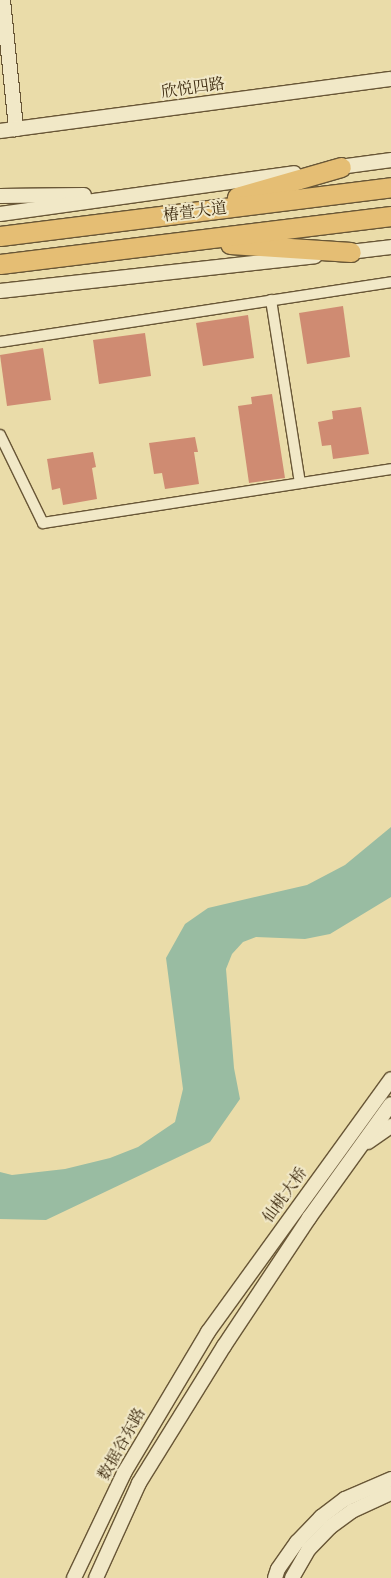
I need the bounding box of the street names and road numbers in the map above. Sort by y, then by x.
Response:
street label: 欣悦四路 [160,74,226,102]
street label: 椿萱大道 [162,199,228,225]
street label: 仙桃大桥 [258,1163,312,1227]
street label: 数据谷东路 [94,1404,150,1484]

